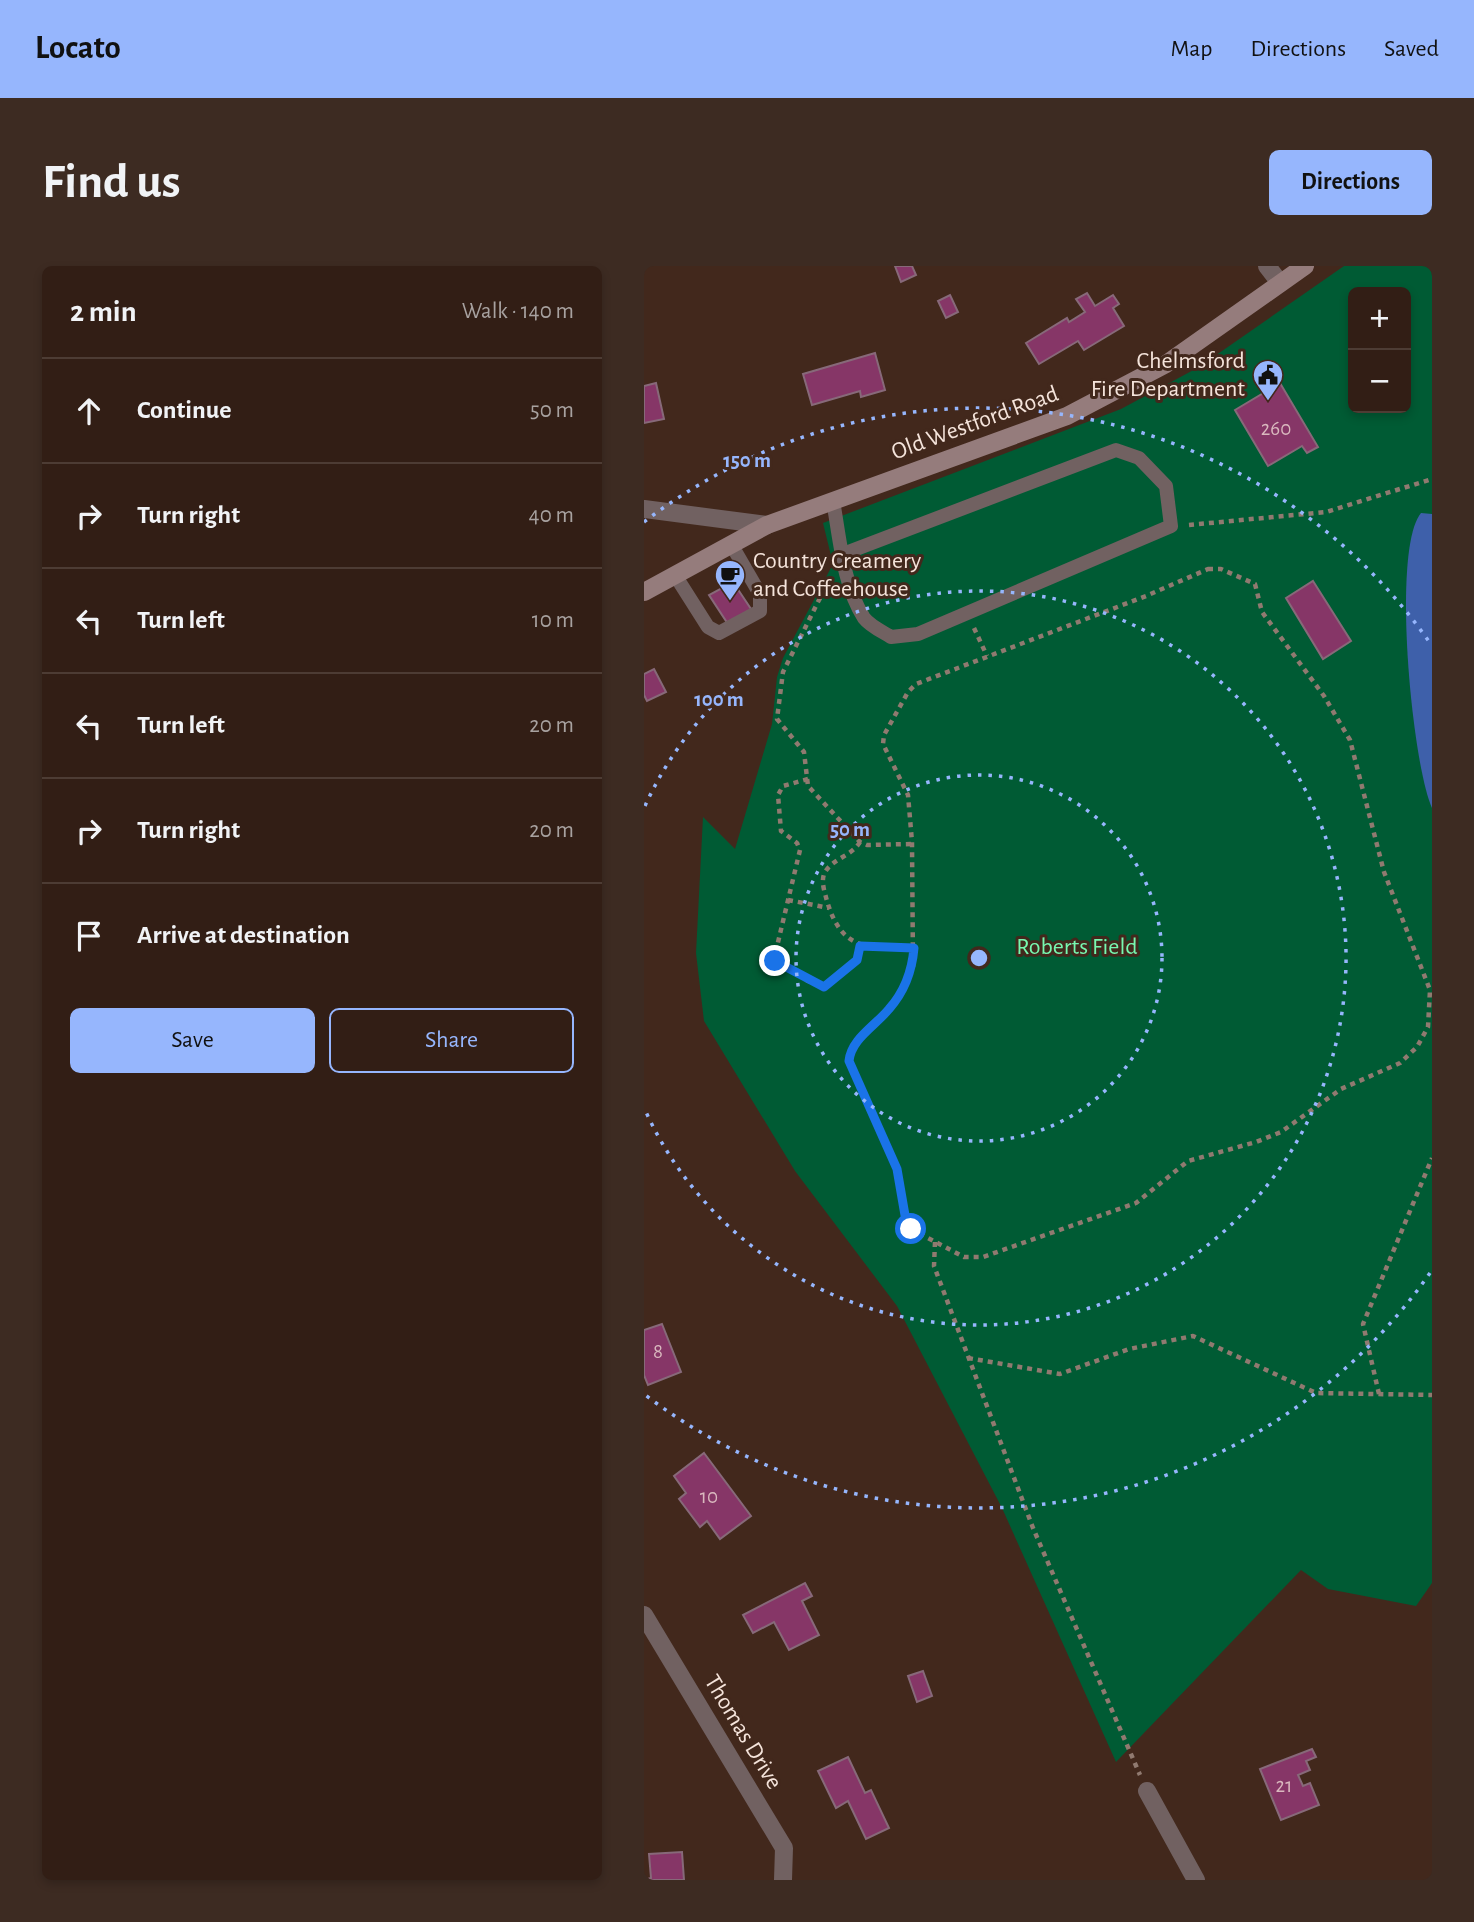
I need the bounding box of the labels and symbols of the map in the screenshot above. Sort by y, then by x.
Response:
place label: Chelmsford Fire Department [1091,349,1245,401]
public building icon: Chelmsford Fire Department [1251,358,1285,402]
street label: Old Westford Road [888,382,1062,464]
house number: 260 [1261,418,1291,439]
text: 150 m [723,450,771,471]
place label: Country Creamery and Coffeehouse [753,549,921,601]
cafe icon: Country Creamery and Coffeehouse [713,558,747,602]
text: 100 m [694,689,744,710]
text: 50 m [830,819,870,840]
park label: Roberts Field [1016,935,1138,959]
route end [759,945,790,976]
centre of rings [967,946,991,970]
route start [895,1213,926,1244]
house number: 8 [653,1341,663,1362]
house number: 10 [700,1486,718,1507]
street label: Thomas Drive [700,1671,786,1793]
house number: 21 [1276,1775,1292,1796]

